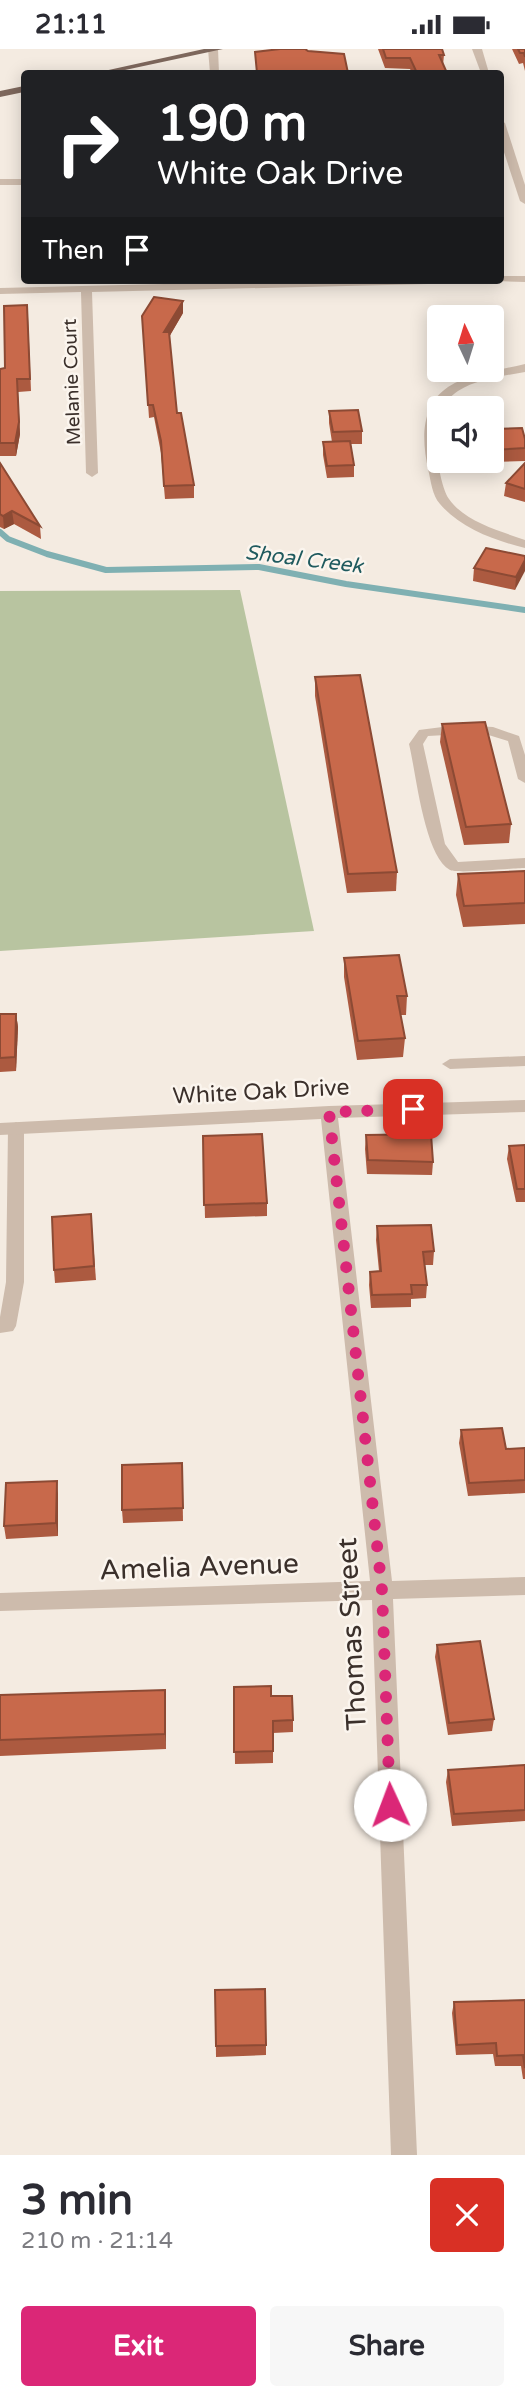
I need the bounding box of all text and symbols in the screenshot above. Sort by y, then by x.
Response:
text: 21:11 [35,9,107,40]
text: 190 m [157,95,307,154]
icon: right [42,98,133,189]
text: White Oak Drive [157,155,403,193]
icon: arrive [118,231,156,269]
text: Then [42,235,104,266]
north arrow [427,305,504,381]
map controls [427,305,504,473]
street label: Melanie Court [59,318,85,446]
button: sound [427,396,504,473]
water label: Shoal Creek [244,540,366,579]
street label: White Oak Drive [172,1073,350,1111]
pin [383,1079,443,1139]
icon: arrive [394,1090,432,1128]
street label: Thomas Street [330,1536,374,1731]
street label: Amelia Avenue [99,1547,299,1587]
position arrow [353,1768,427,1842]
text: 3 min [21,2175,133,2226]
button: close [430,2178,504,2252]
text: 210 m · 21:14 [21,2227,173,2255]
button: Exit [21,2306,256,2386]
button: Share [270,2306,504,2386]

